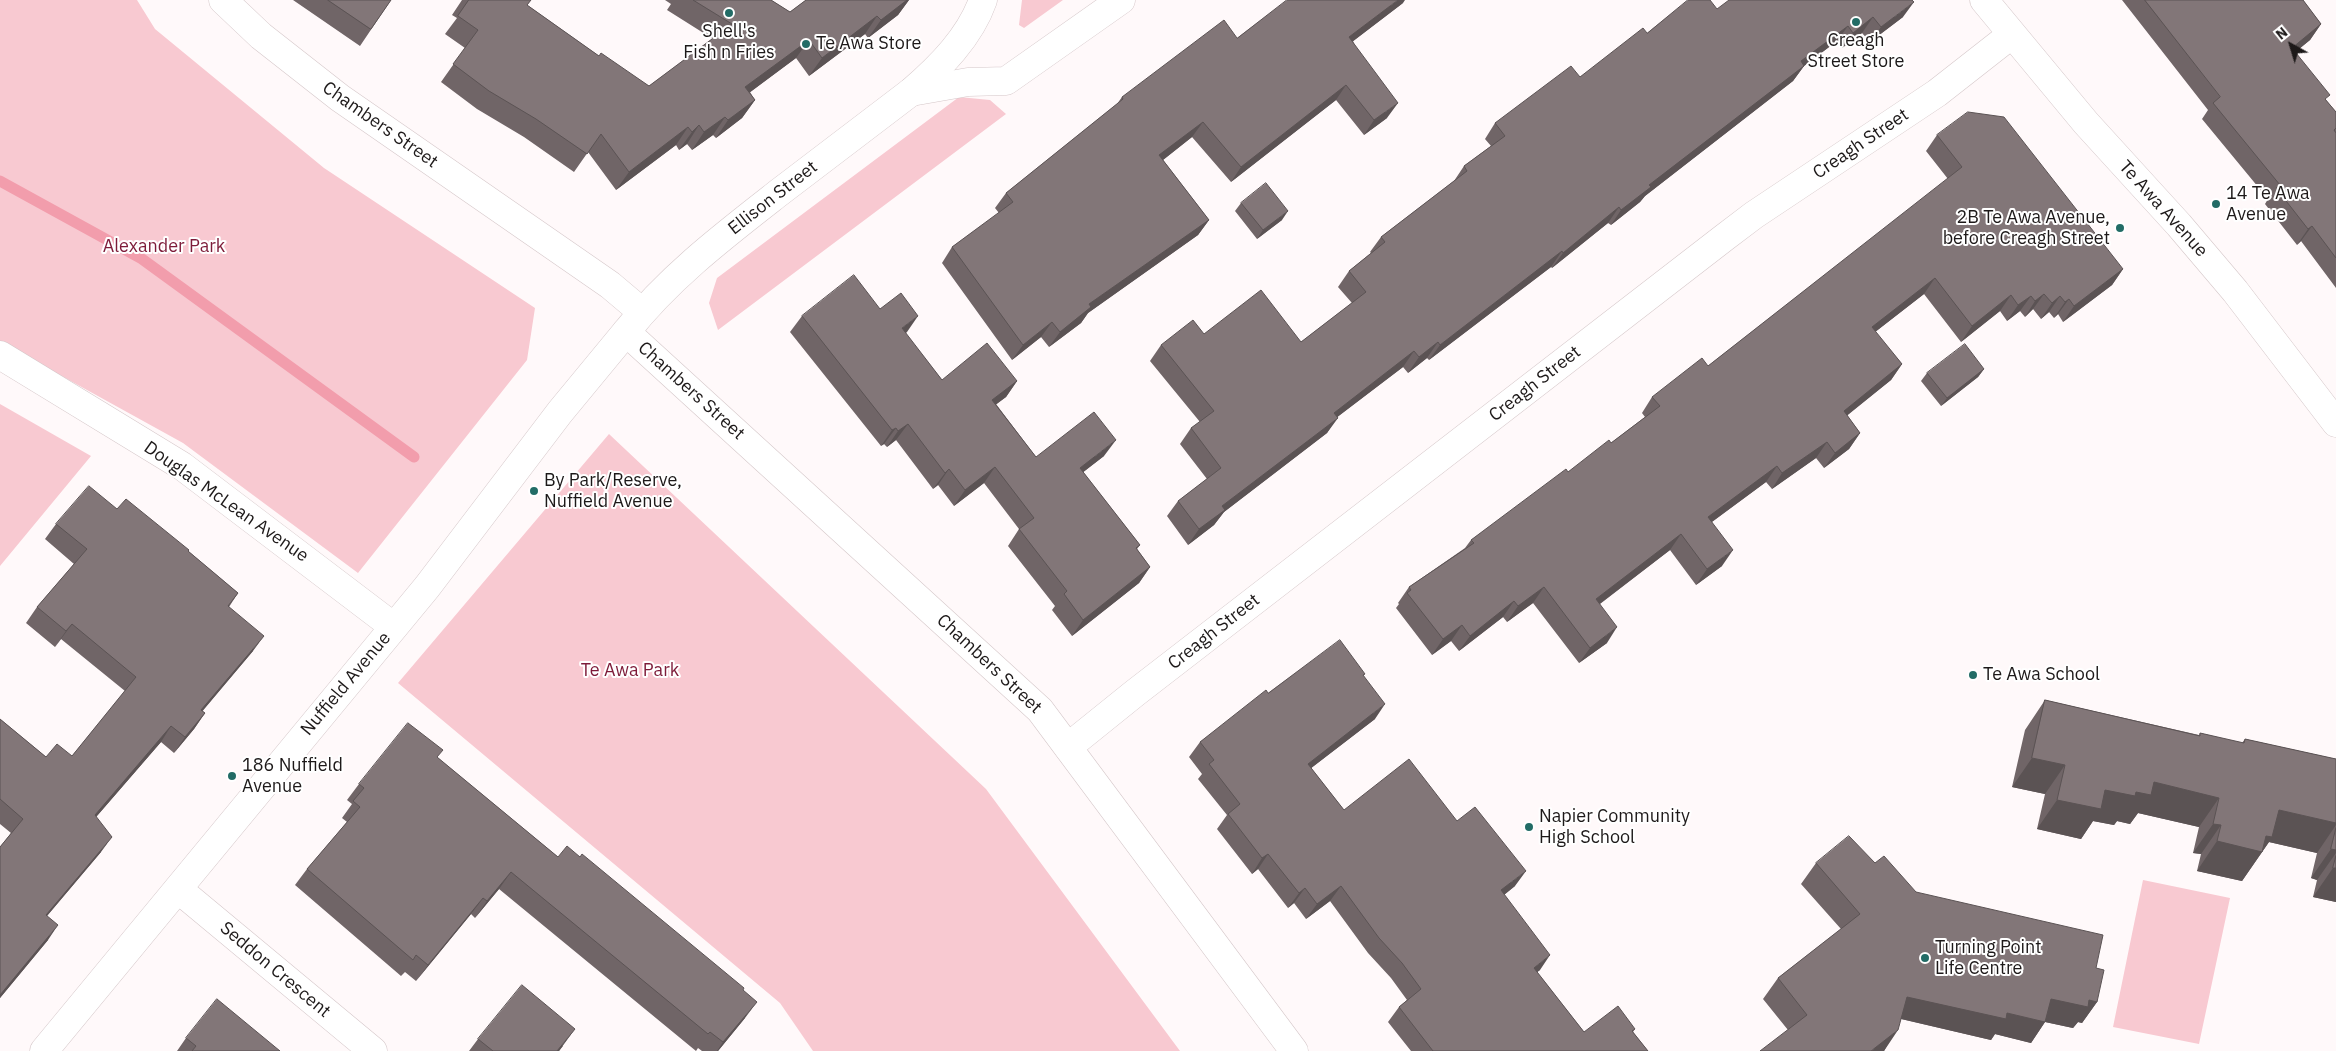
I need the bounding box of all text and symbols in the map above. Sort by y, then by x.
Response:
marker: Shell's Fish n Fries [723,7,735,19]
marker: Creagh Street Store [1850,16,1862,28]
north arrow [2266,20,2316,70]
place label: Shell's Fish n Fries [683,21,775,64]
text: N [2272,23,2291,44]
place label: Creagh Street Store [1808,30,1904,72]
place label: Te Awa Store [816,33,921,55]
marker: Te Awa Store [800,38,812,50]
street label: Chambers Street [318,77,442,173]
street label: Creagh Street [1809,104,1913,184]
street label: Ellison Street [724,156,822,240]
street label: Te Awa Avenue [2114,156,2212,262]
place label: 14 Te Awa Avenue [2226,183,2310,225]
marker: 14 Te Awa Avenue [2210,198,2222,210]
place label: 2B Te Awa Avenue, before Creagh Street [1943,207,2110,250]
marker: 2B Te Awa Avenue, before Creagh Street [2114,222,2126,234]
park label: Alexander Park [103,236,225,258]
street label: Chambers Street [633,337,749,445]
street label: Creagh Street [1485,341,1585,427]
street label: Douglas McLean Avenue [140,437,312,567]
place label: By Park/Reserve, Nuffield Avenue [544,470,682,512]
marker: By Park/Reserve, Nuffield Avenue [528,485,540,497]
street label: Creagh Street [1164,589,1264,675]
street label: Chambers Street [932,610,1046,718]
street label: Nuffield Avenue [296,628,396,740]
park label: Te Awa Park [581,660,679,682]
place label: Te Awa School [1983,664,2100,686]
marker: Te Awa School [1967,669,1979,681]
place label: 186 Nuffield Avenue [242,755,343,798]
marker: 186 Nuffield Avenue [226,770,238,782]
place label: Napier Community High School [1539,806,1690,849]
marker: Napier Community High School [1523,821,1535,833]
street label: Seddon Crescent [215,918,335,1022]
place label: Turning Point Life Centre [1935,937,2042,980]
marker: Turning Point Life Centre [1919,952,1931,964]

